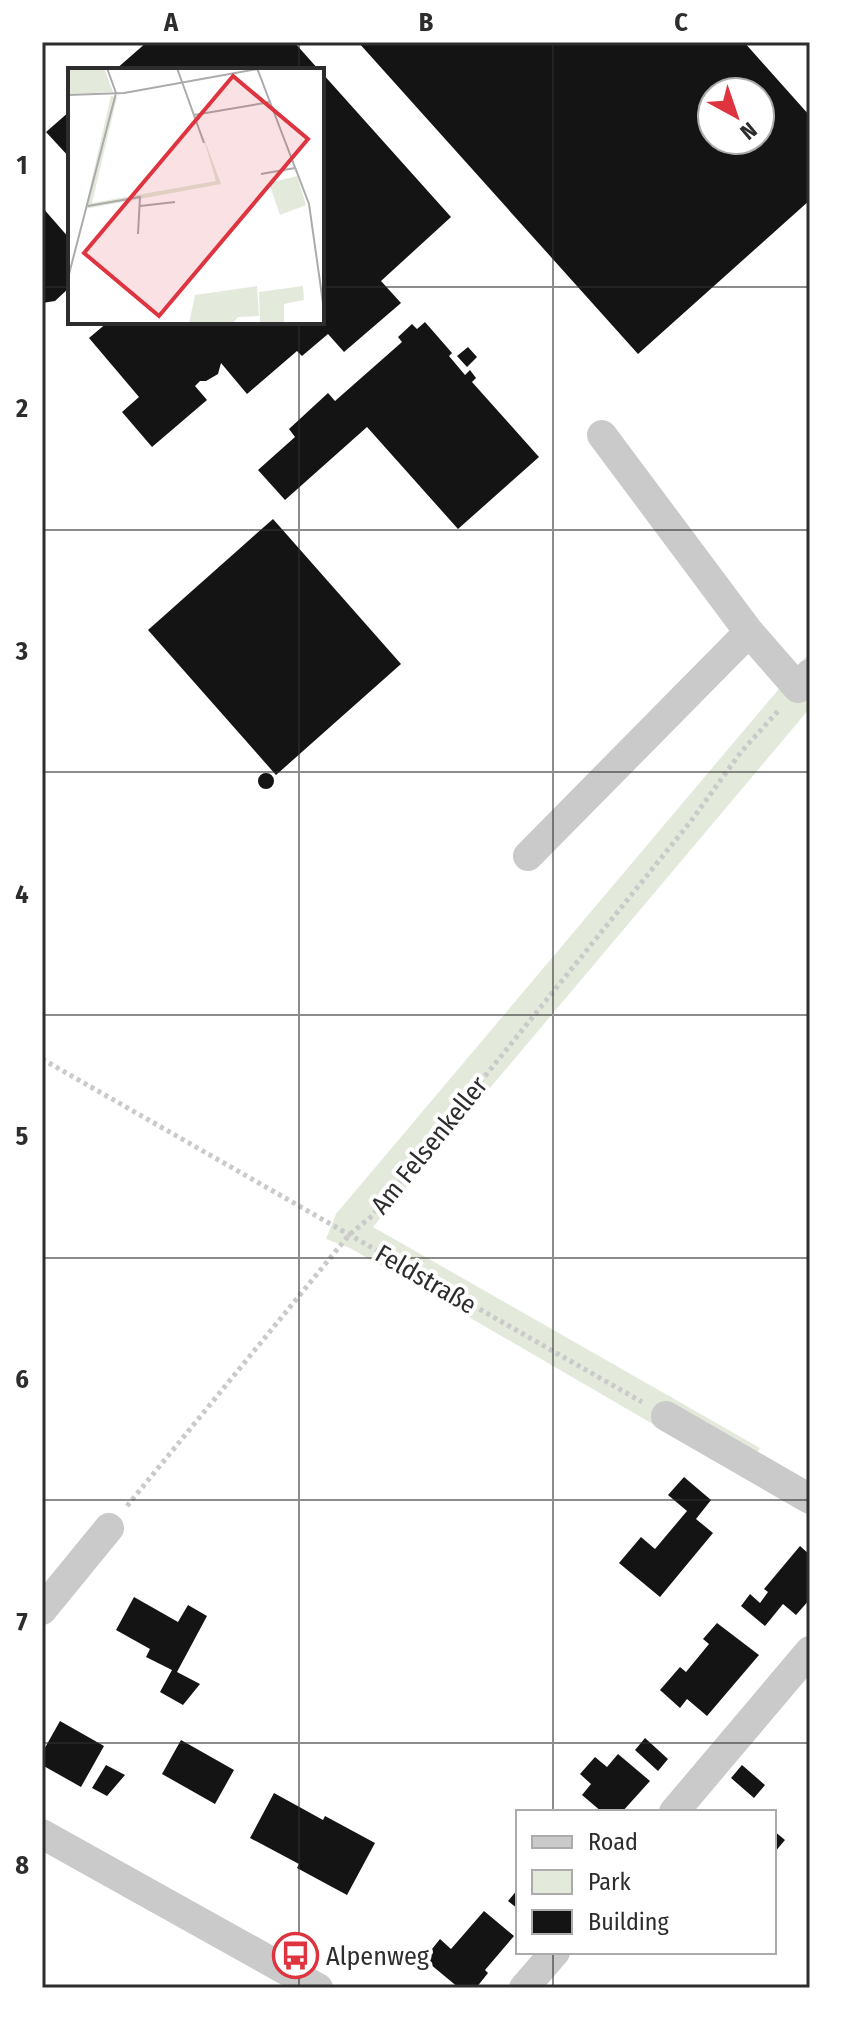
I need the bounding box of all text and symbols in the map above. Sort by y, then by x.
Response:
text: A [163,7,179,38]
text: B [419,7,434,38]
text: C [674,7,688,38]
inset map [68,68,324,324]
north arrow [696,76,776,156]
text: N [735,116,762,146]
text: 1 [17,150,28,181]
text: 2 [15,393,28,424]
text: 3 [15,636,28,667]
text: 4 [15,879,29,910]
street label: Am Felsenkeller [365,1070,494,1220]
text: 5 [16,1121,29,1152]
street label: Feldstraße [370,1238,482,1321]
text: 6 [15,1364,29,1395]
text: 7 [16,1607,28,1638]
legend [516,1810,776,1954]
text: Road [588,1828,638,1856]
text: 8 [15,1850,29,1881]
text: Park [588,1868,631,1896]
text: Building [588,1908,670,1936]
bus stop icon: Alpenweg [271,1932,319,1980]
place label: Alpenweg [326,1941,430,1972]

